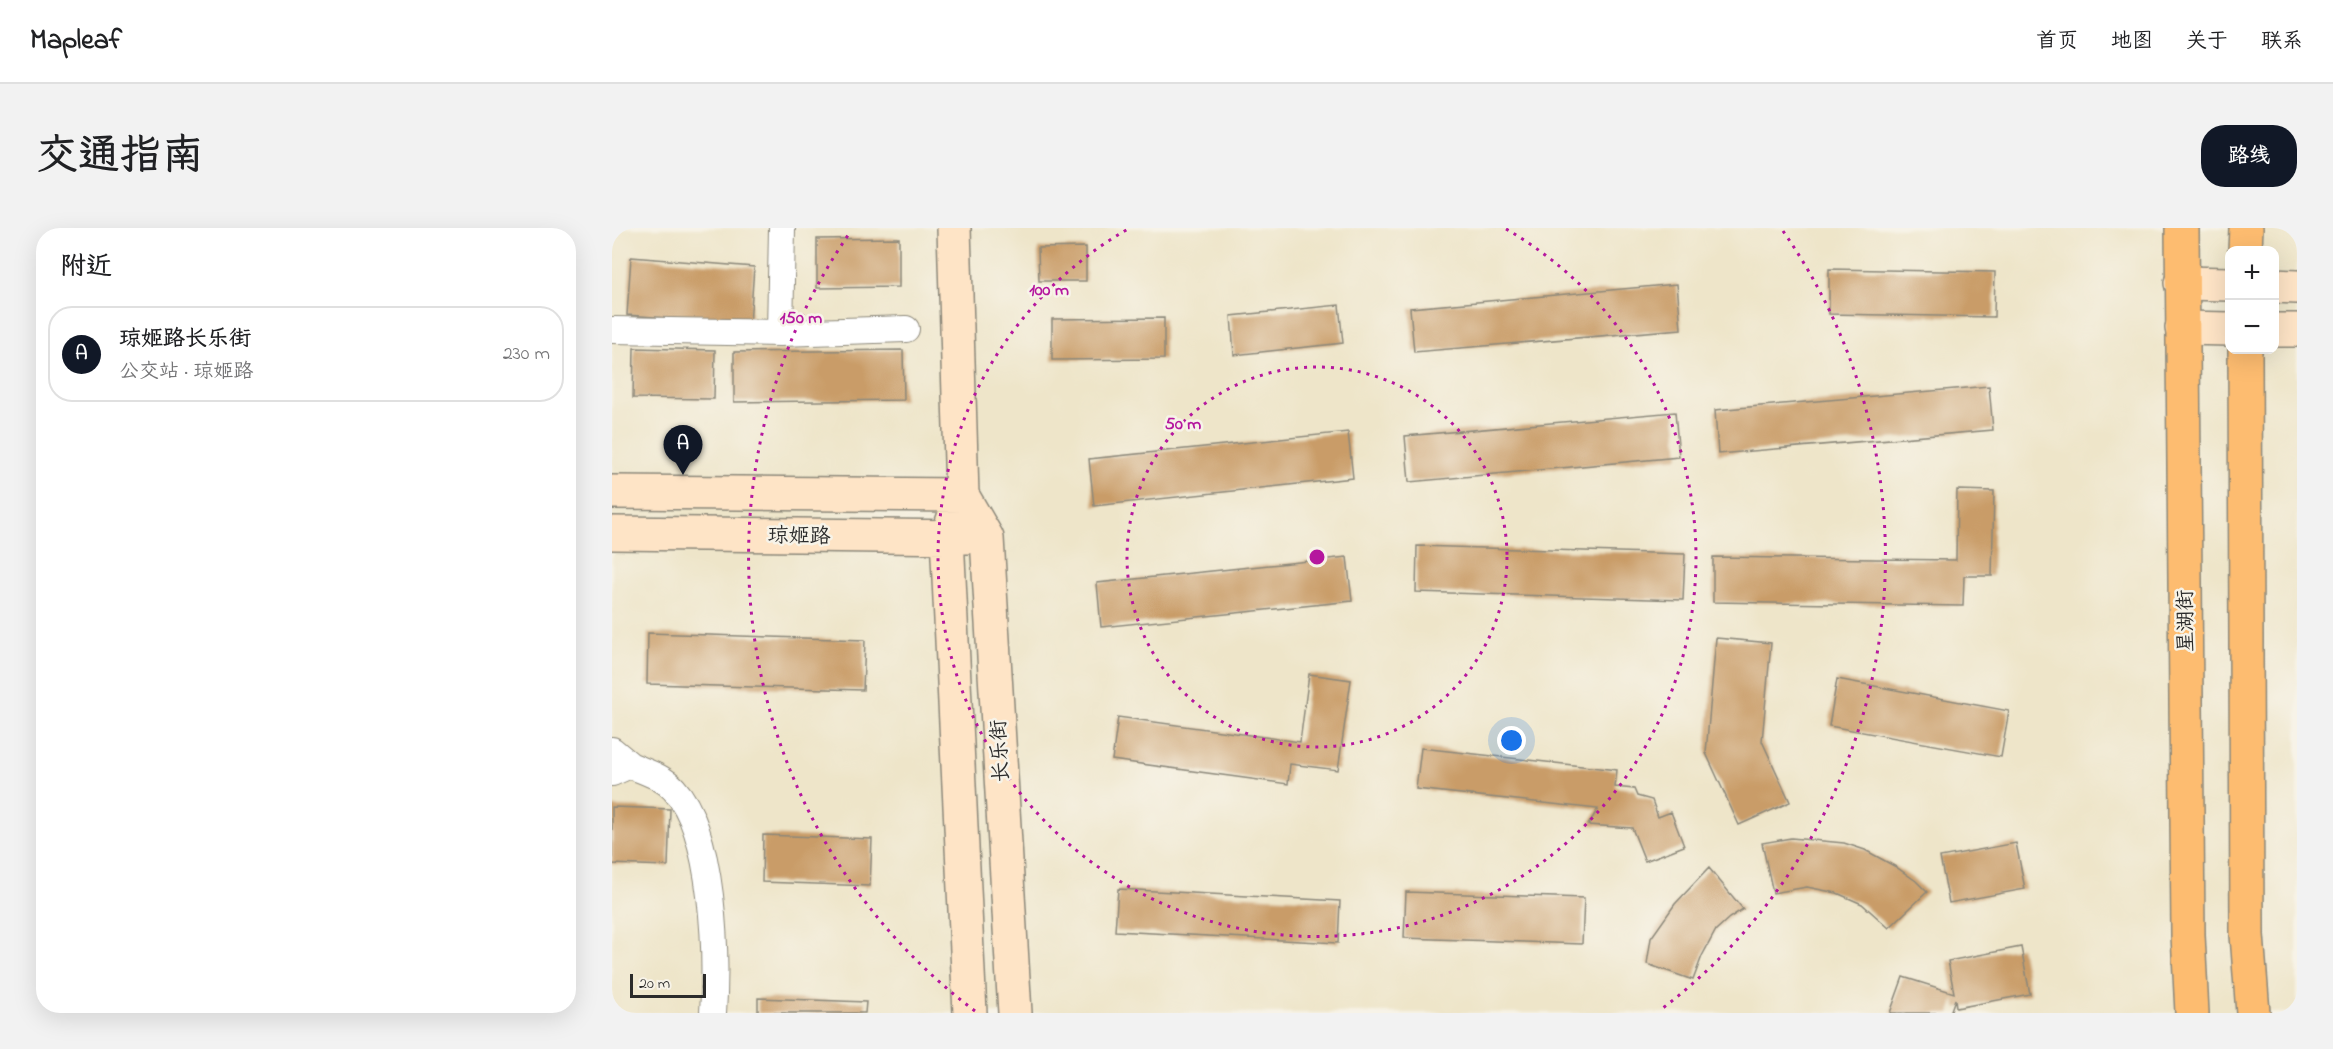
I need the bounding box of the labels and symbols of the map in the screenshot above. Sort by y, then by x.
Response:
text: 100 m [1029,278,1069,304]
text: 150 m [780,306,822,332]
text: 50 m [1165,412,1201,438]
pin: A [664,426,702,475]
street label: 琼姬路 [767,521,831,553]
centre of rings [1307,547,1327,567]
street label: 星湖街 [2171,589,2203,653]
street label: 长乐街 [984,719,1018,783]
your location [1497,726,1526,755]
scale bar [630,971,706,998]

